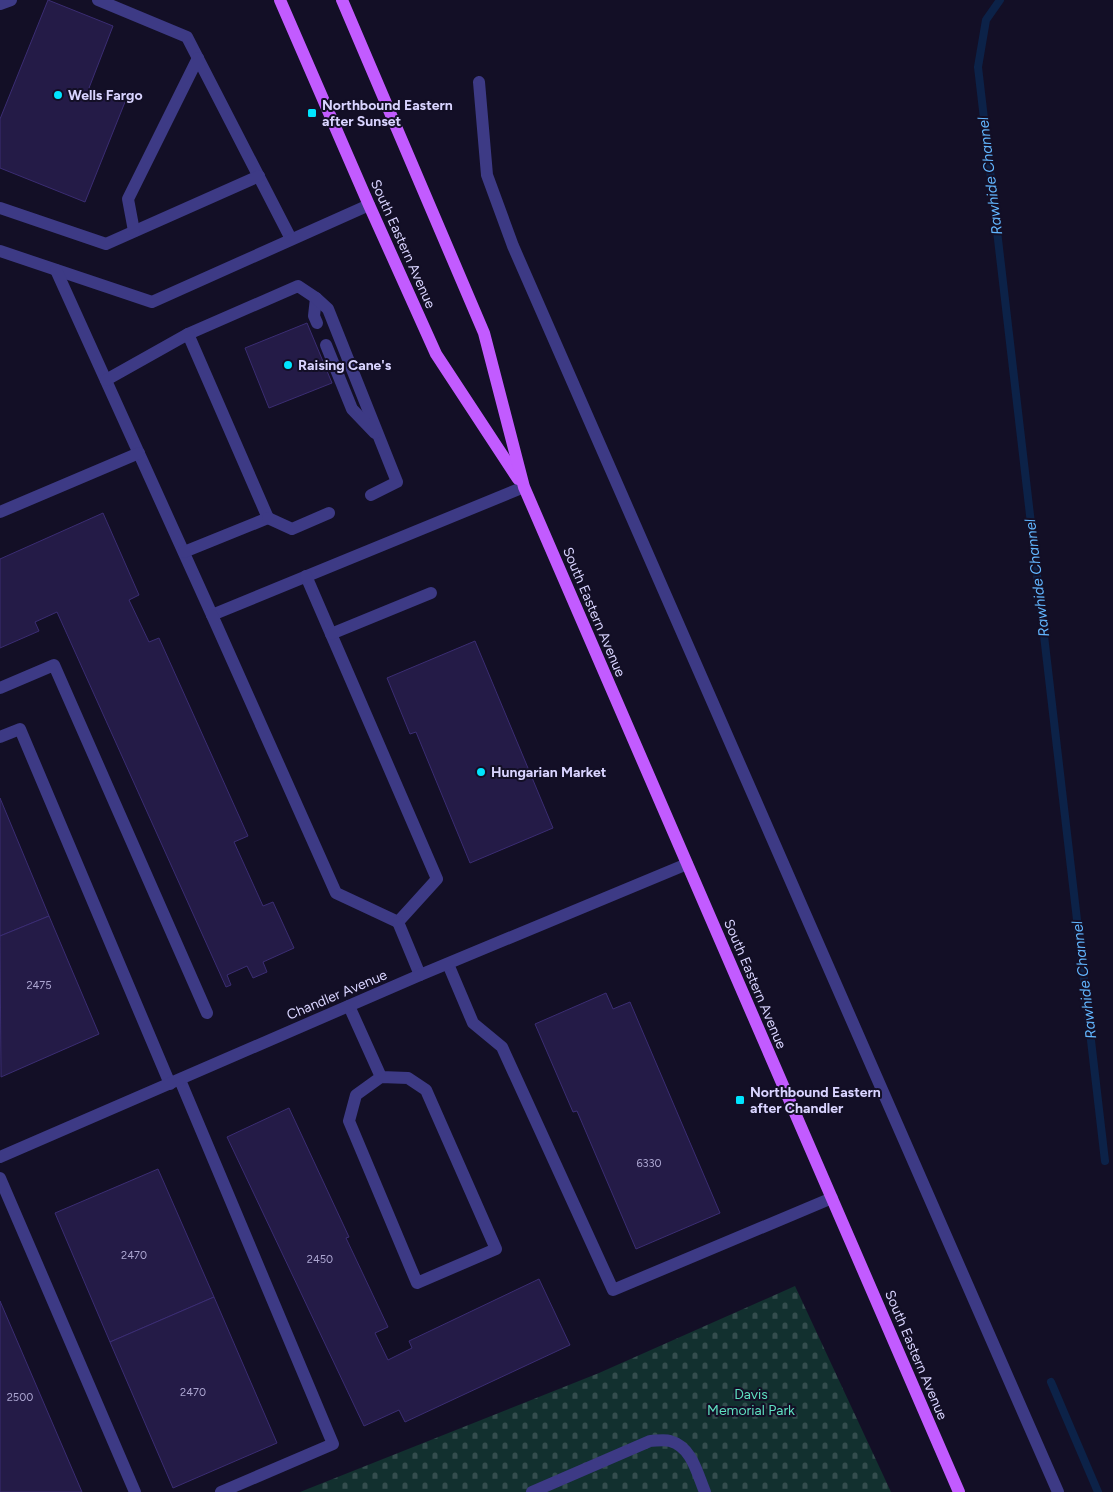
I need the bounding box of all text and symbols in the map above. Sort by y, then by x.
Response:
place label: Wells Fargo [68,87,143,104]
marker: Wells Fargo [52,89,64,101]
place label: Northbound Eastern after Sunset [322,97,453,130]
marker: Northbound Eastern after Sunset [306,107,318,119]
water label: Rawhide Channel [974,115,1006,236]
street label: South Eastern Avenue [367,177,439,311]
place label: Raising Cane's [298,357,392,374]
marker: Raising Cane's [282,359,294,371]
water label: Rawhide Channel [1021,517,1053,638]
street label: South Eastern Avenue [559,545,629,680]
place label: Hungarian Market [491,764,607,781]
marker: Hungarian Market [475,766,487,778]
street label: South Eastern Avenue [720,917,790,1052]
water label: Rawhide Channel [1068,919,1100,1040]
street label: Chandler Avenue [284,966,390,1024]
house number: 2475 [26,979,52,992]
place label: Northbound Eastern after Chandler [750,1084,881,1117]
marker: Northbound Eastern after Chandler [734,1094,746,1106]
house number: 6330 [636,1157,662,1170]
house number: 2470 [121,1249,147,1262]
house number: 2450 [307,1253,333,1266]
street label: South Eastern Avenue [881,1288,951,1423]
house number: 2470 [180,1386,206,1399]
park label: Davis Memorial Park [707,1386,795,1419]
house number: 2500 [7,1391,33,1404]

